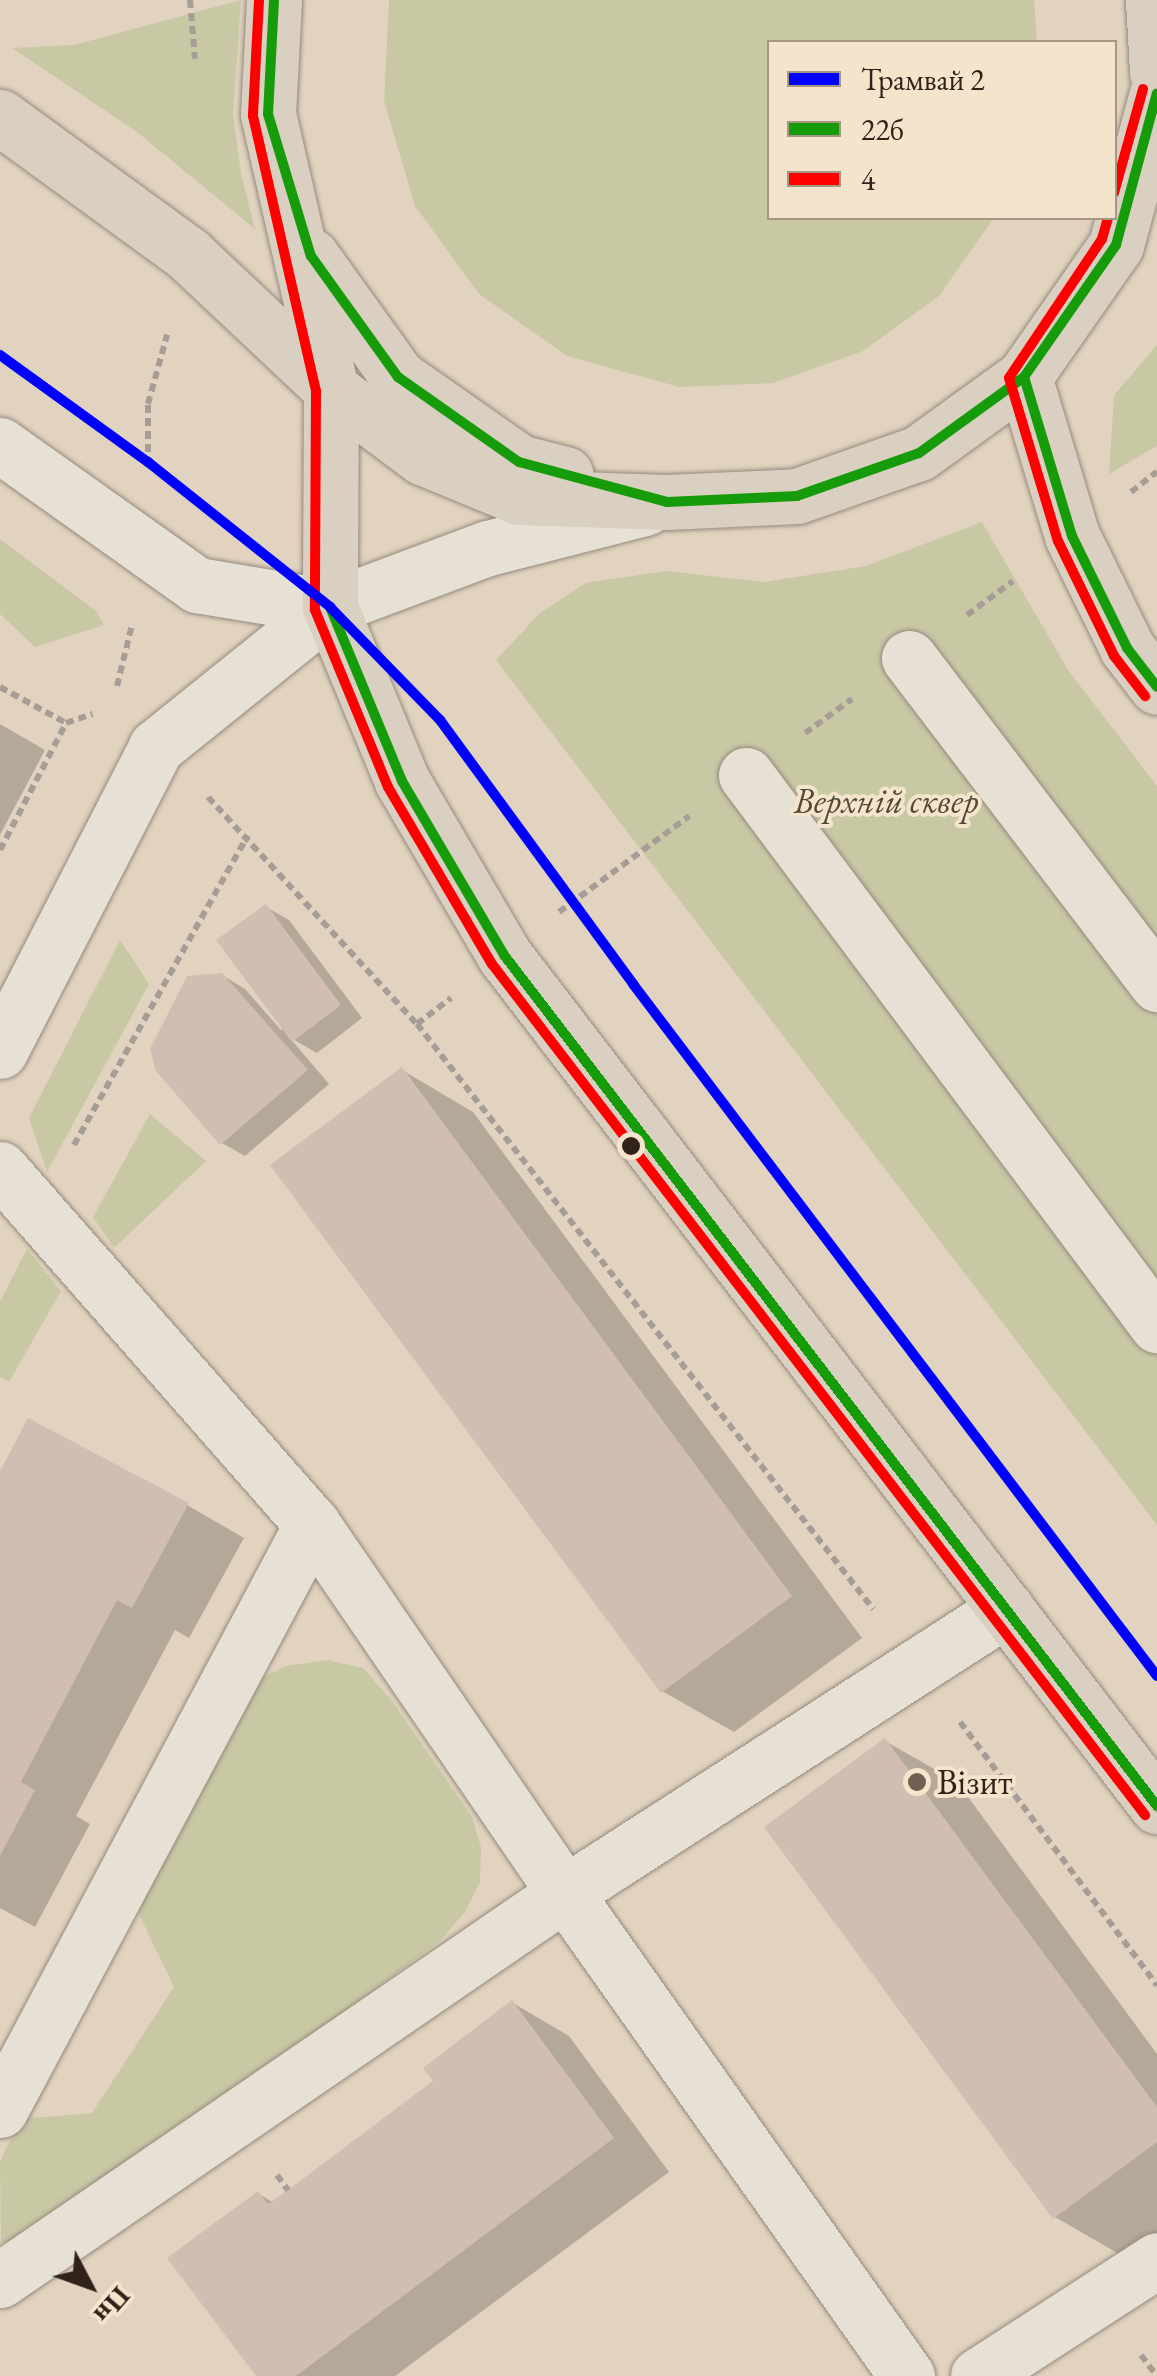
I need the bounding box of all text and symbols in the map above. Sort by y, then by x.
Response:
legend [767,40,1117,220]
text: Трамвай 2 [861,60,985,99]
text: 22б [861,110,904,149]
text: 4 [861,160,875,199]
park label: Верхній сквер [794,780,978,822]
unlabelled marker [621,1136,641,1156]
place label: Візит [937,1761,1012,1803]
marker: Візит [906,1771,928,1793]
north arrow [40,2236,140,2336]
text: Пн [86,2279,139,2332]

